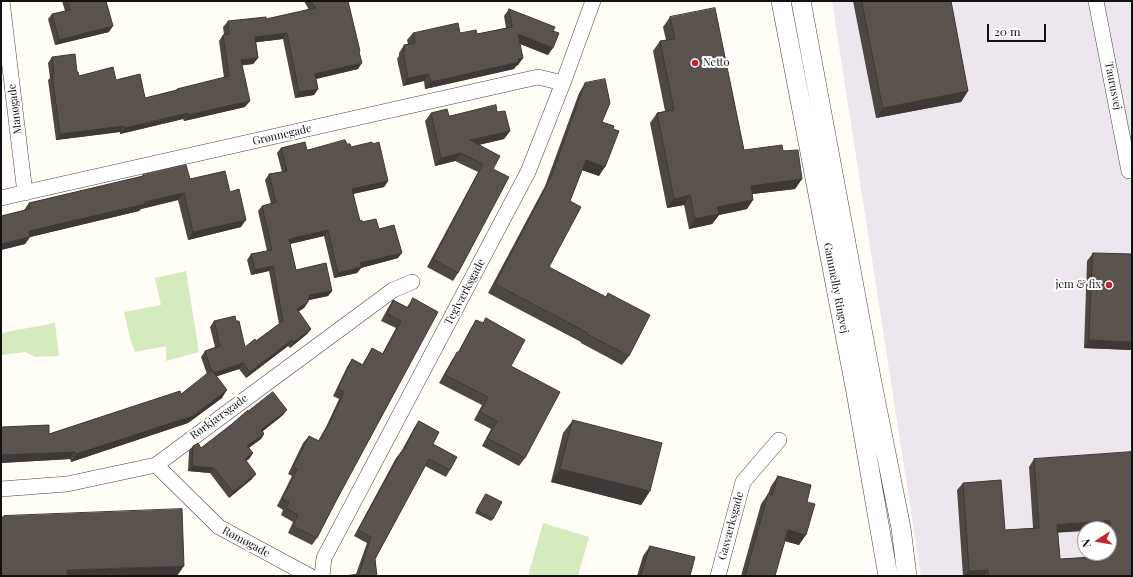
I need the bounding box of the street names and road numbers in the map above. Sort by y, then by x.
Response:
street label: Taurusvej [1102,61,1124,111]
street label: Manøgade [5,83,25,135]
street label: Grønnegade [251,122,313,148]
street label: Gammelby Ringvej [821,242,851,334]
street label: Teglværksgade [442,257,488,327]
street label: Rørkjærsgade [188,392,250,442]
street label: Gasværksgade [716,490,746,562]
street label: Rømøgade [220,524,272,560]

